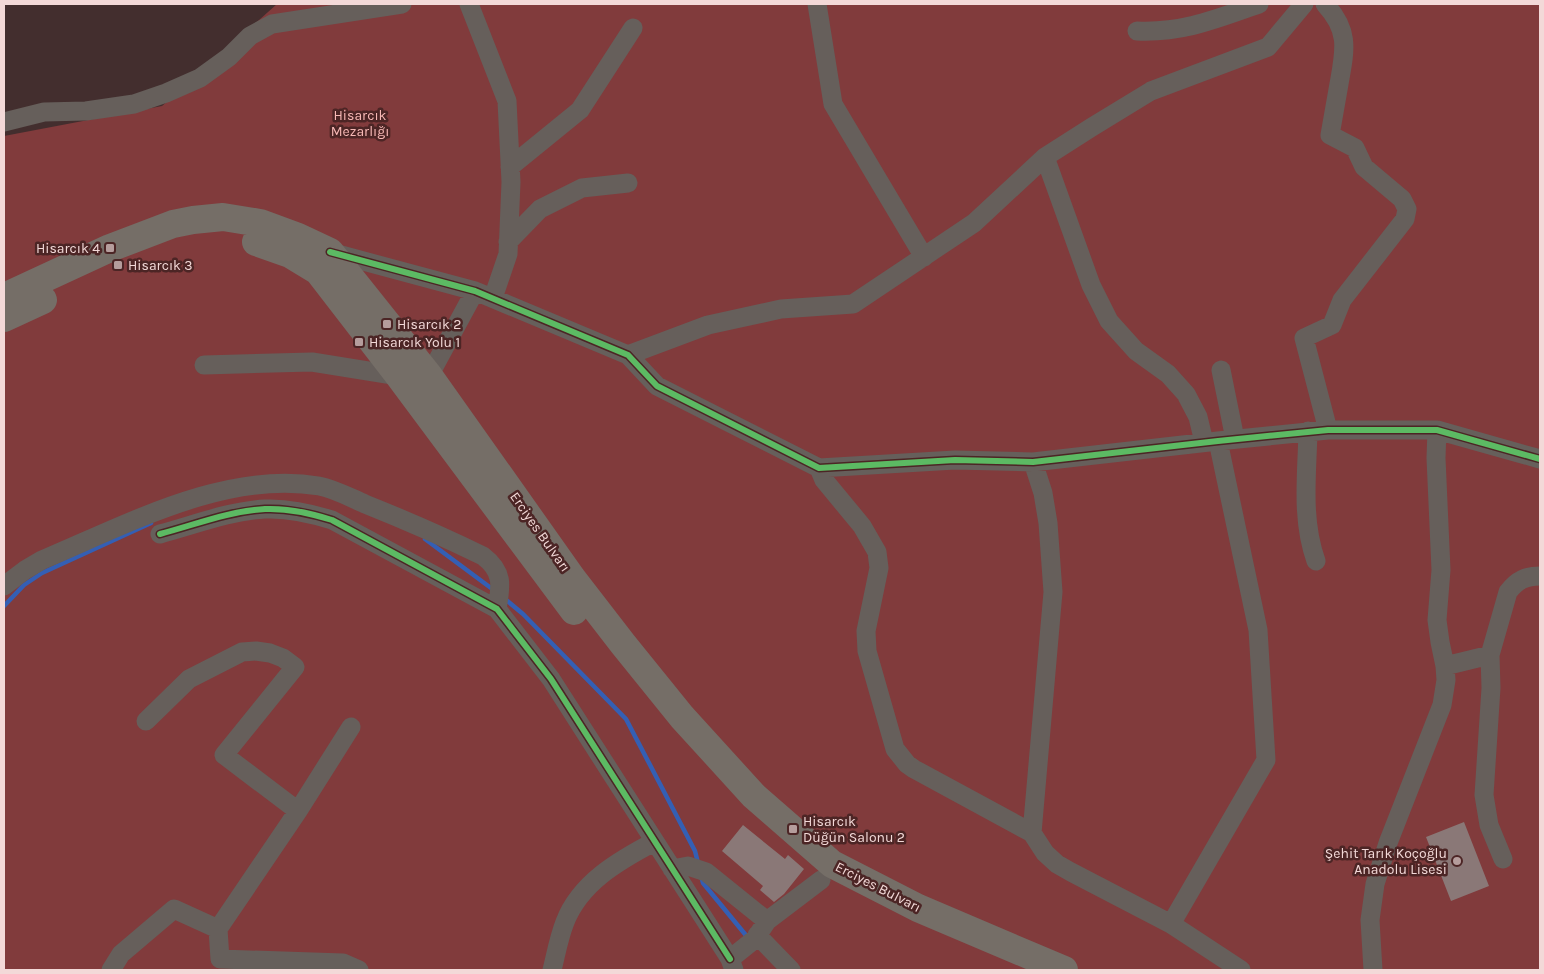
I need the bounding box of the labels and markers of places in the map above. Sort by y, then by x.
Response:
place label: Hisarcık 4 [36,240,100,257]
marker: Hisarcık 4 [104,242,116,254]
place label: Hisarcık 3 [128,257,193,274]
marker: Hisarcık 3 [112,259,124,271]
place label: Hisarcık 2 [397,316,461,333]
marker: Hisarcık 2 [381,318,393,330]
place label: Hisarcık Yolu 1 [369,334,460,351]
marker: Hisarcık Yolu 1 [353,336,365,348]
place label: Hisarcık Düğün Salonu 2 [803,813,905,846]
marker: Hisarcık Düğün Salonu 2 [787,823,799,835]
place label: Şehit Tarık Koçoğlu Anadolu Lisesi [1325,845,1447,878]
marker: Şehit Tarık Koçoğlu Anadolu Lisesi [1451,855,1463,867]

